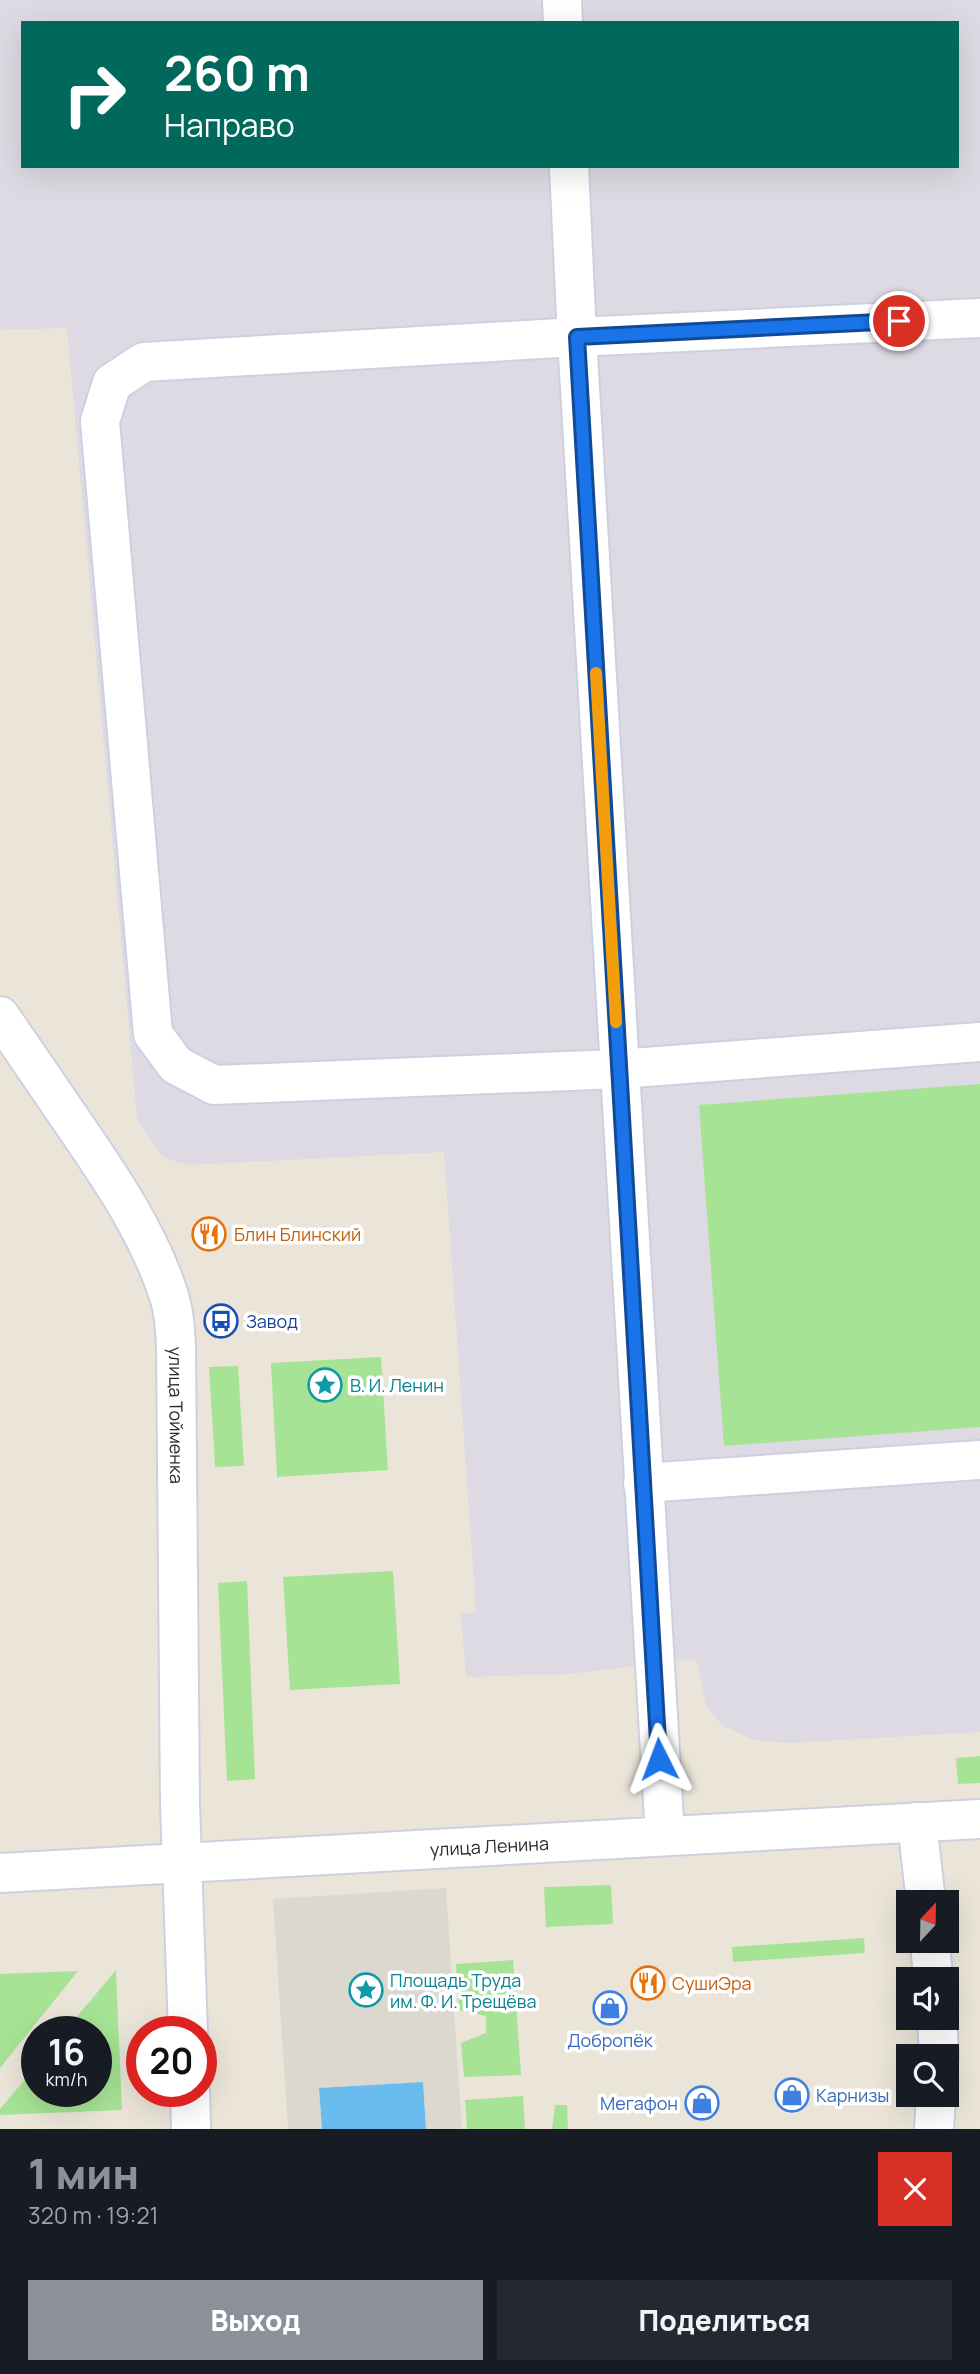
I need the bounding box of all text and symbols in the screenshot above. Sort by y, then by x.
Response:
text: 260 m [164,39,310,106]
icon: right [49,49,140,140]
text: Направо [164,103,295,147]
pin [869,291,929,351]
icon: arrive [880,302,918,340]
restaurant icon: Блин Блинский [190,1215,228,1253]
place label: Блин Блинский [234,1222,361,1246]
bus stop icon: Завод [202,1302,240,1340]
place label: Завод [246,1309,298,1333]
street label: улица Тойменка [164,1347,189,1484]
place icon: В. И. Ленин [306,1366,344,1404]
place label: В. И. Ленин [350,1373,444,1397]
position arrow [622,1722,696,1796]
street label: улица Ленина [429,1831,549,1861]
north arrow [896,1890,959,1953]
map controls [896,1890,959,2107]
restaurant icon: СушиЭра [629,1964,667,2002]
button: sound [896,1967,959,2030]
place label: Площадь Труда им. Ф. И. Трещёва [390,1968,536,2013]
place icon: Площадь Труда им. Ф. И. Трещёва [347,1971,385,2009]
place label: СушиЭра [672,1971,752,1995]
shop icon: Добропёк [591,1989,629,2027]
speed limit sign: 20 [126,2016,217,2107]
text: 16 [48,2028,85,2076]
place label: Добропёк [567,2028,654,2052]
button: search [896,2044,959,2107]
text: km/h [46,2067,87,2091]
shop icon: Карнизы [773,2076,811,2114]
place label: Карнизы [816,2083,889,2107]
shop icon: Мегафон [683,2084,721,2122]
place label: Мегафон [600,2091,678,2115]
text: 1 мин [28,2144,139,2202]
button: close [878,2152,952,2226]
text: 320 m · 19:21 [28,2199,159,2231]
button: Выход [28,2280,483,2360]
button: Поделиться [497,2280,952,2360]

